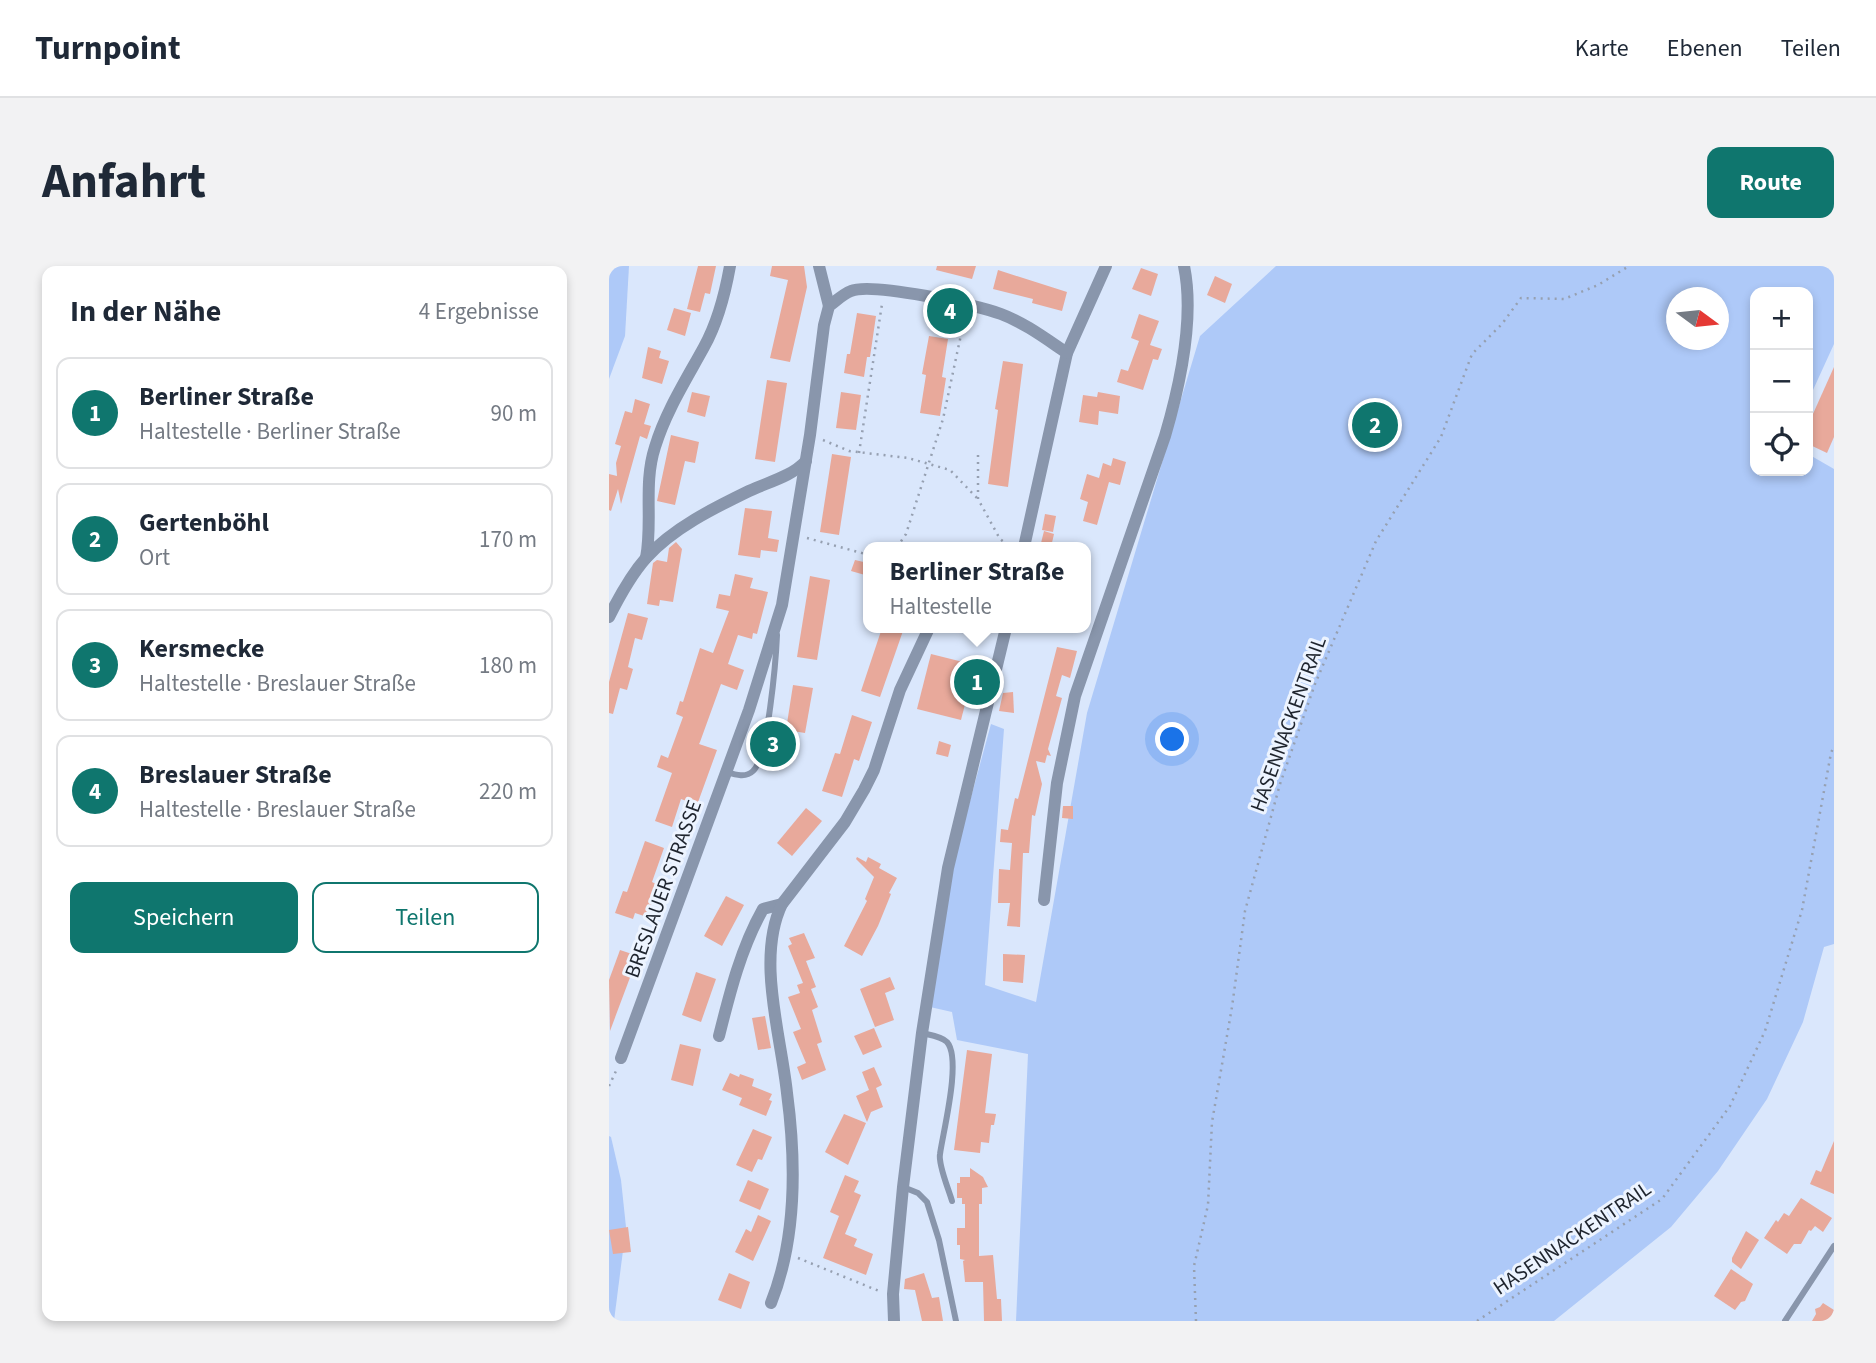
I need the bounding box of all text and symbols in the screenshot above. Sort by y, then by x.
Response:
text: Turnpoint [35,25,181,72]
text: Karte [1575,31,1629,66]
text: Ebenen [1667,31,1743,66]
text: Teilen [1781,31,1841,66]
text: Anfahrt [42,147,206,217]
button: Route [1707,147,1834,218]
pin: 4 [927,285,973,337]
north arrow [1666,287,1729,350]
map controls [1750,287,1813,476]
button: + [1750,287,1813,350]
text: In der Nähe [70,290,221,333]
text: 4 Ergebnisse [419,295,539,328]
button: − [1750,350,1813,413]
text: Berliner Straße [139,378,314,415]
text: 1 [89,397,101,430]
text: 90 m [490,397,537,430]
pin: 2 [1352,399,1398,451]
button: locate [1750,413,1813,476]
text: Haltestelle · Berliner Straße [139,415,401,448]
text: Gertenböhl [139,504,269,541]
text: 2 [89,523,101,556]
text: 170 m [479,523,537,556]
text: Ort [139,541,170,574]
popup [863,542,1091,633]
text: Berliner Straße [890,553,1064,590]
text: Haltestelle [890,590,992,623]
text: Kersmecke [139,630,265,667]
street label: HASENNACKENTRAIL [1242,632,1334,816]
text: 3 [89,649,101,682]
text: 180 m [479,649,537,682]
pin: 1 [954,656,1000,708]
text: Haltestelle · Breslauer Straße [139,667,416,700]
pin: 3 [750,718,796,770]
your location [1155,722,1189,756]
text: Breslauer Straße [139,756,332,793]
text: 4 [89,775,101,808]
text: 220 m [479,775,537,808]
text: Haltestelle · Breslauer Straße [139,793,416,826]
street label: BRESLAUER STRASSE [617,796,709,982]
button: Speichern [70,882,298,953]
button: Teilen [312,882,539,953]
street label: HASENNACKENTRAIL [1487,1174,1657,1302]

